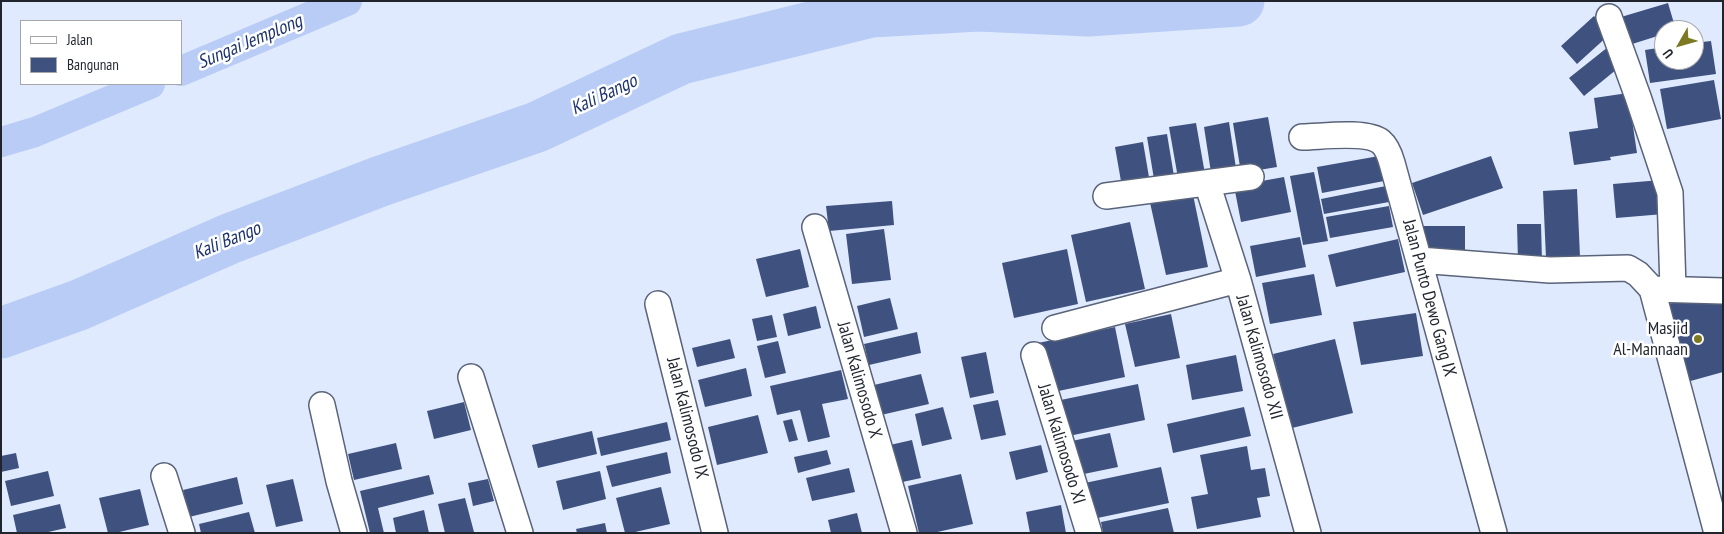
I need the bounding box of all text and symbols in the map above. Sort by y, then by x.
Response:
water label: Sungai Jemplong [194,10,306,74]
legend [20,20,182,85]
north arrow [1654,20,1704,70]
text: Jalan [67,30,93,49]
text: U [1659,45,1677,62]
text: Bangunan [67,55,119,74]
water label: Kali Bango [567,70,641,120]
water label: Kali Bango [190,217,264,265]
street label: Jalan Punto Dewo Gang IX [1398,217,1460,379]
street label: Jalan Kalimosodo XII [1231,292,1287,422]
place label: Masjid Al-Mannaan [1613,318,1688,360]
street label: Jalan Kalimosodo X [832,319,886,441]
marker: Masjid Al-Mannaan [1692,333,1704,345]
street label: Jalan Kalimosodo IX [661,355,713,481]
street label: Jalan Kalimosodo XI [1032,381,1090,507]

